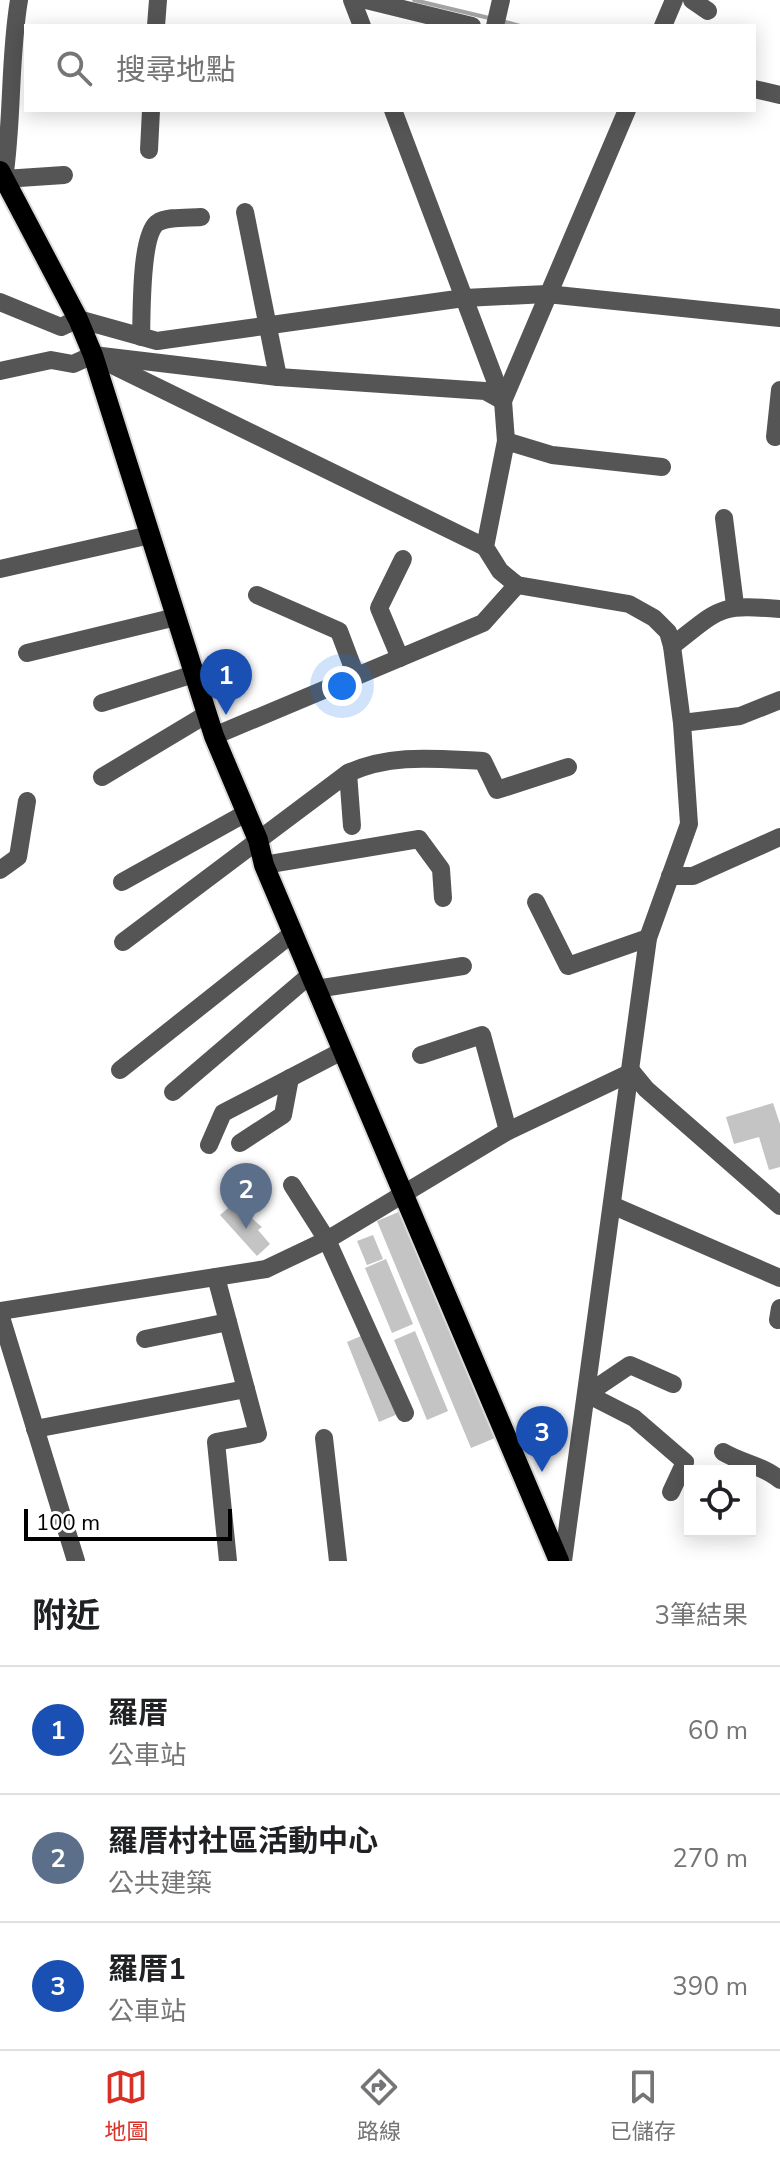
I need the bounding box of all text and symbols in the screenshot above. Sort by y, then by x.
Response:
search box [24,24,756,112]
icon: search [52,46,96,90]
text: 搜尋地點 [116,50,236,91]
pin: 1 [200,649,252,715]
your location [322,666,362,706]
pin: 2 [220,1163,272,1229]
pin: 3 [516,1406,568,1472]
map controls [684,1465,756,1537]
button: locate [684,1465,756,1537]
scale bar [24,1505,232,1541]
text: 100 m [36,1508,100,1538]
text: 附近 [32,1593,100,1639]
text: 3筆結果 [654,1598,748,1633]
text: 羅厝 [108,1693,168,1734]
text: 1 [50,1713,66,1748]
text: 60 m [688,1713,748,1748]
text: 公車站 [108,1738,186,1773]
text: 羅厝村社區活動中心 [108,1821,378,1862]
text: 2 [50,1841,66,1876]
text: 270 m [672,1841,748,1876]
text: 公共建築 [108,1866,212,1901]
text: 羅厝1 [108,1949,186,1990]
text: 3 [50,1969,66,2004]
text: 390 m [672,1969,748,2004]
text: 公車站 [108,1994,186,2029]
tab: 地圖 [104,2065,148,2147]
tab: 路線 [357,2065,401,2147]
tab: 已儲存 [610,2065,676,2147]

